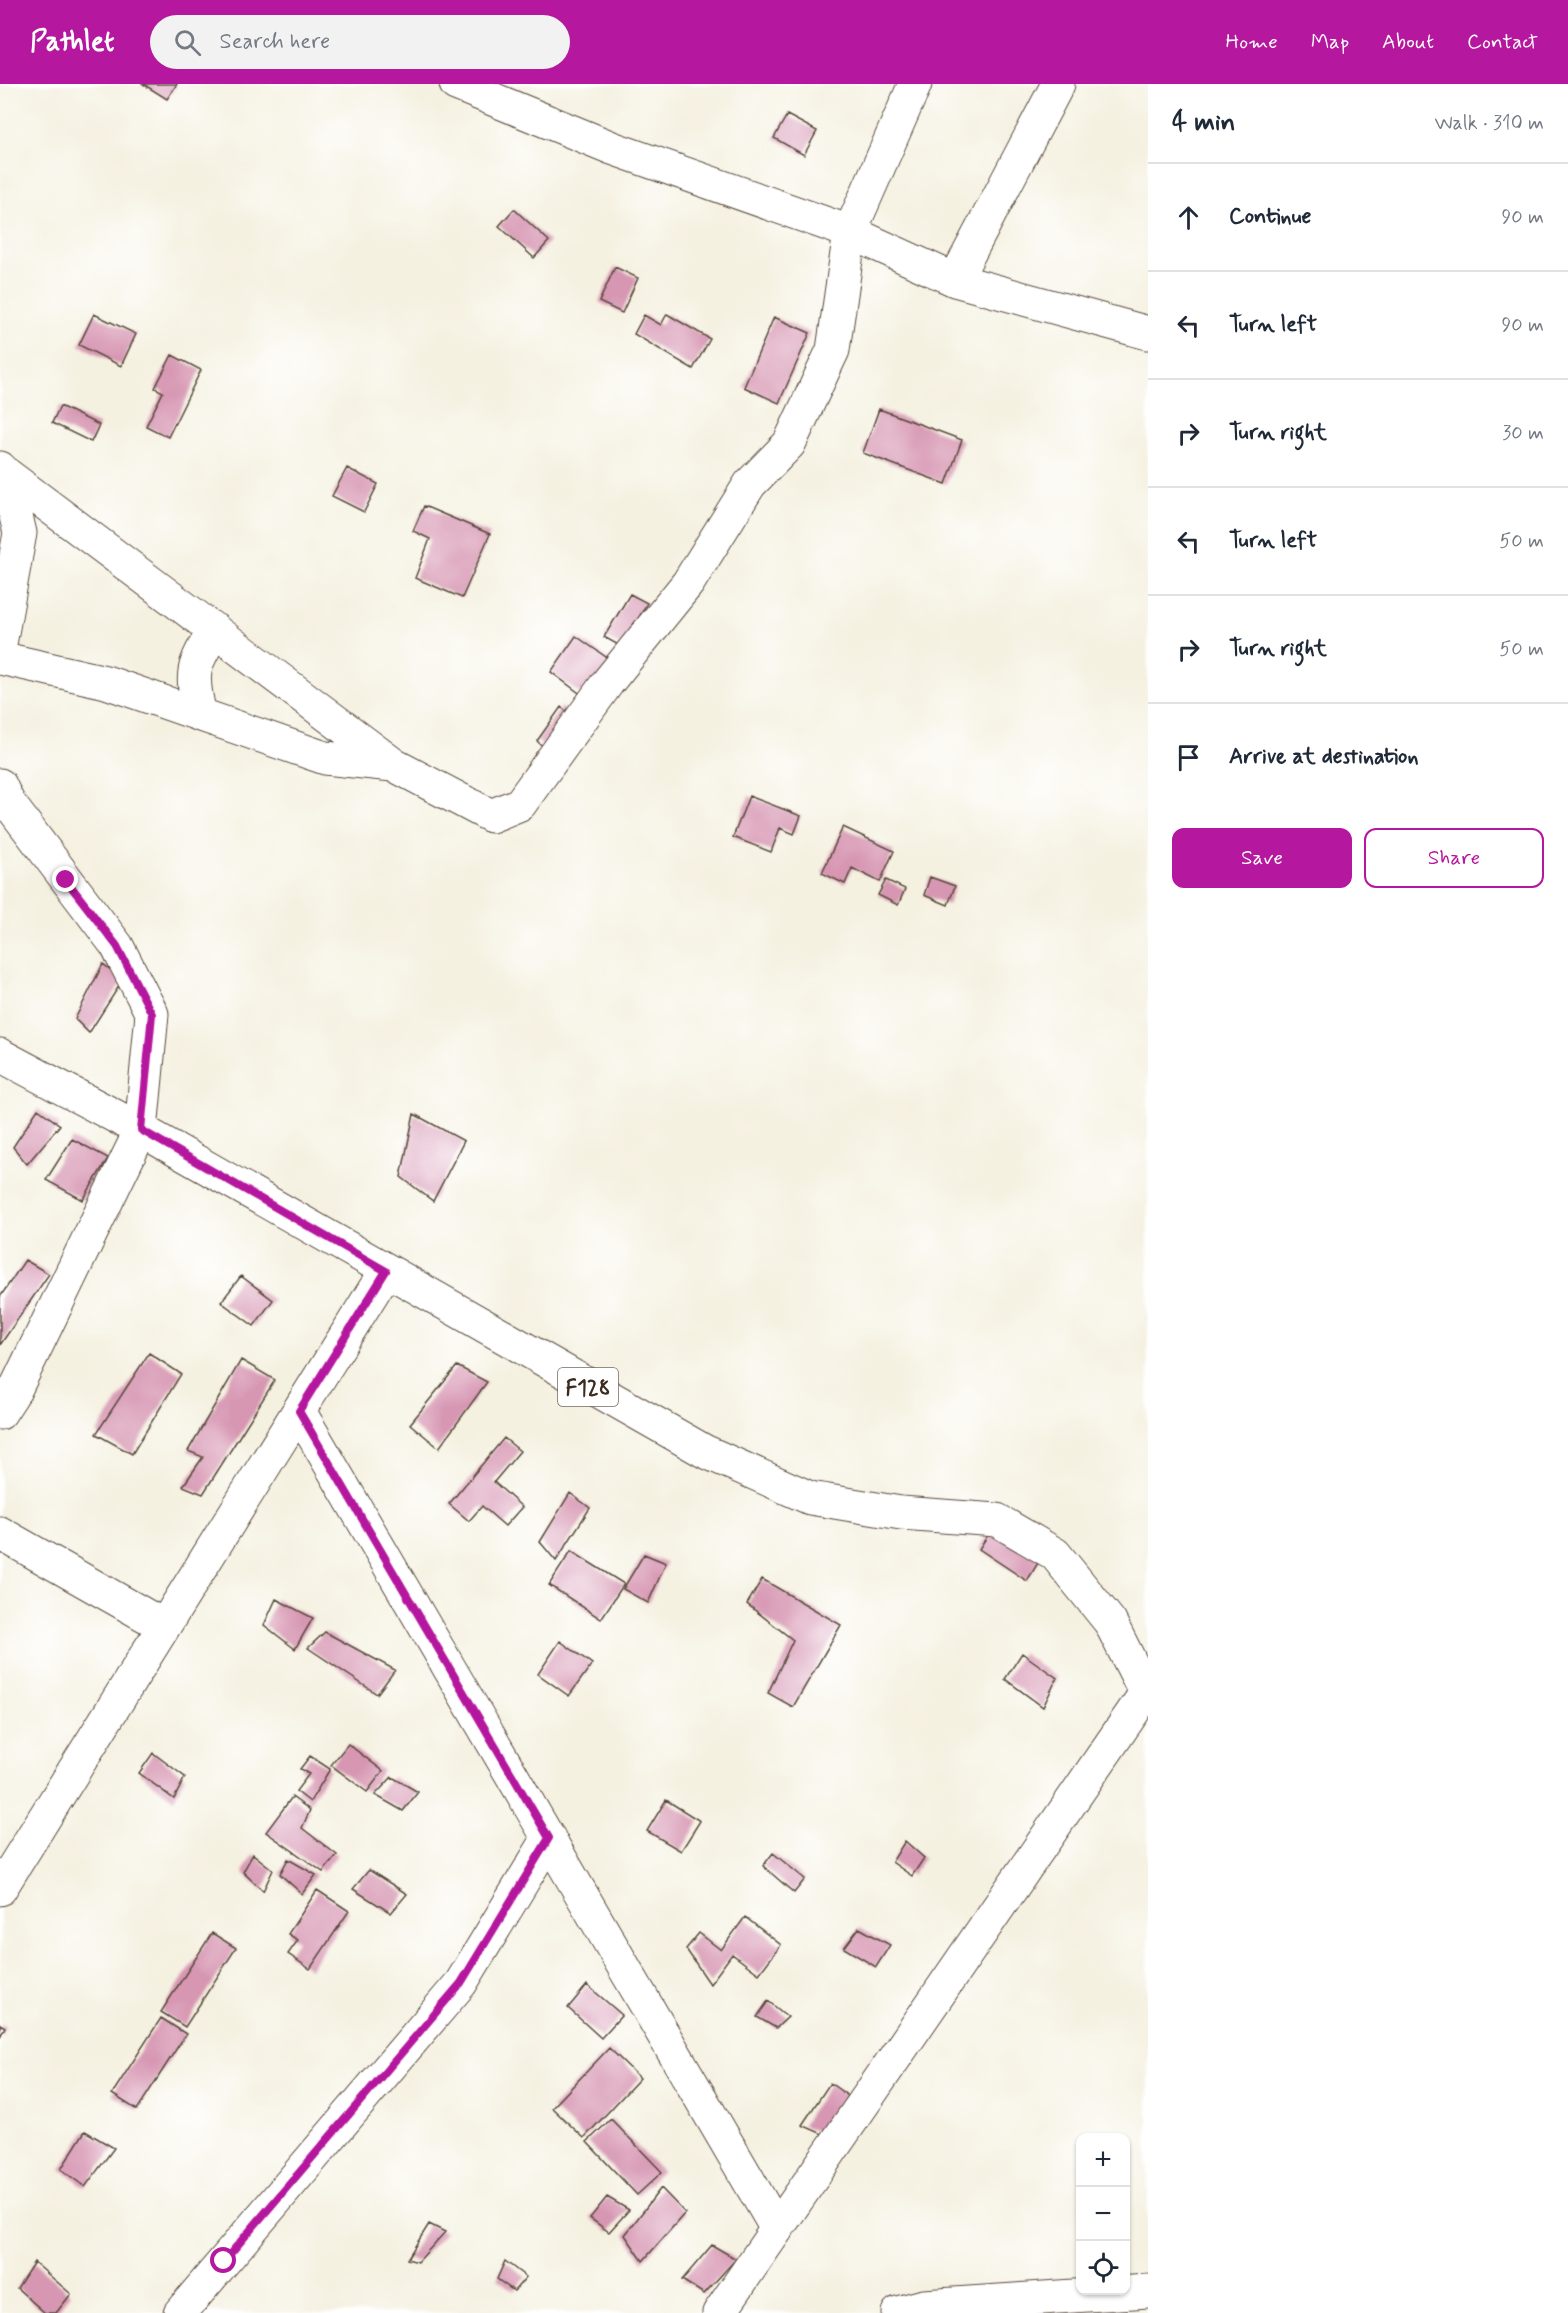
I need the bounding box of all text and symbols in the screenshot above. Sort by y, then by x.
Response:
search box [150,15,570,69]
text: Pathlet [30,24,114,61]
icon: search [171,26,204,59]
text: Search here [219,28,330,56]
text: Home [1226,28,1278,56]
text: Map [1311,28,1349,56]
text: About [1382,28,1434,56]
text: Contact [1467,28,1538,56]
text: 4 min [1172,106,1235,140]
text: Walk · 310 m [1434,110,1544,137]
icon: ahead [1172,201,1205,234]
text: Continue [1229,203,1311,231]
text: 90 m [1501,204,1544,231]
icon: left [1172,309,1205,342]
text: Turn left [1229,311,1317,339]
text: 90 m [1501,312,1544,339]
icon: right [1172,417,1205,450]
text: Turn right [1229,419,1327,447]
text: 30 m [1502,420,1544,447]
icon: left [1172,525,1205,558]
text: Turn left [1229,527,1317,555]
text: 50 m [1499,528,1544,555]
icon: right [1172,633,1205,666]
text: Turn right [1229,635,1327,663]
text: 50 m [1499,636,1544,663]
icon: arrive [1172,741,1205,774]
text: Arrive at destination [1229,743,1419,771]
button: Save [1172,828,1352,888]
button: Share [1364,828,1544,888]
route end [52,866,78,892]
road number: F128 [558,1368,618,1406]
map controls [1076,2133,1130,2295]
button: + [1076,2133,1130,2187]
button: − [1076,2187,1130,2241]
button: locate [1076,2241,1130,2295]
route start [210,2247,236,2273]

